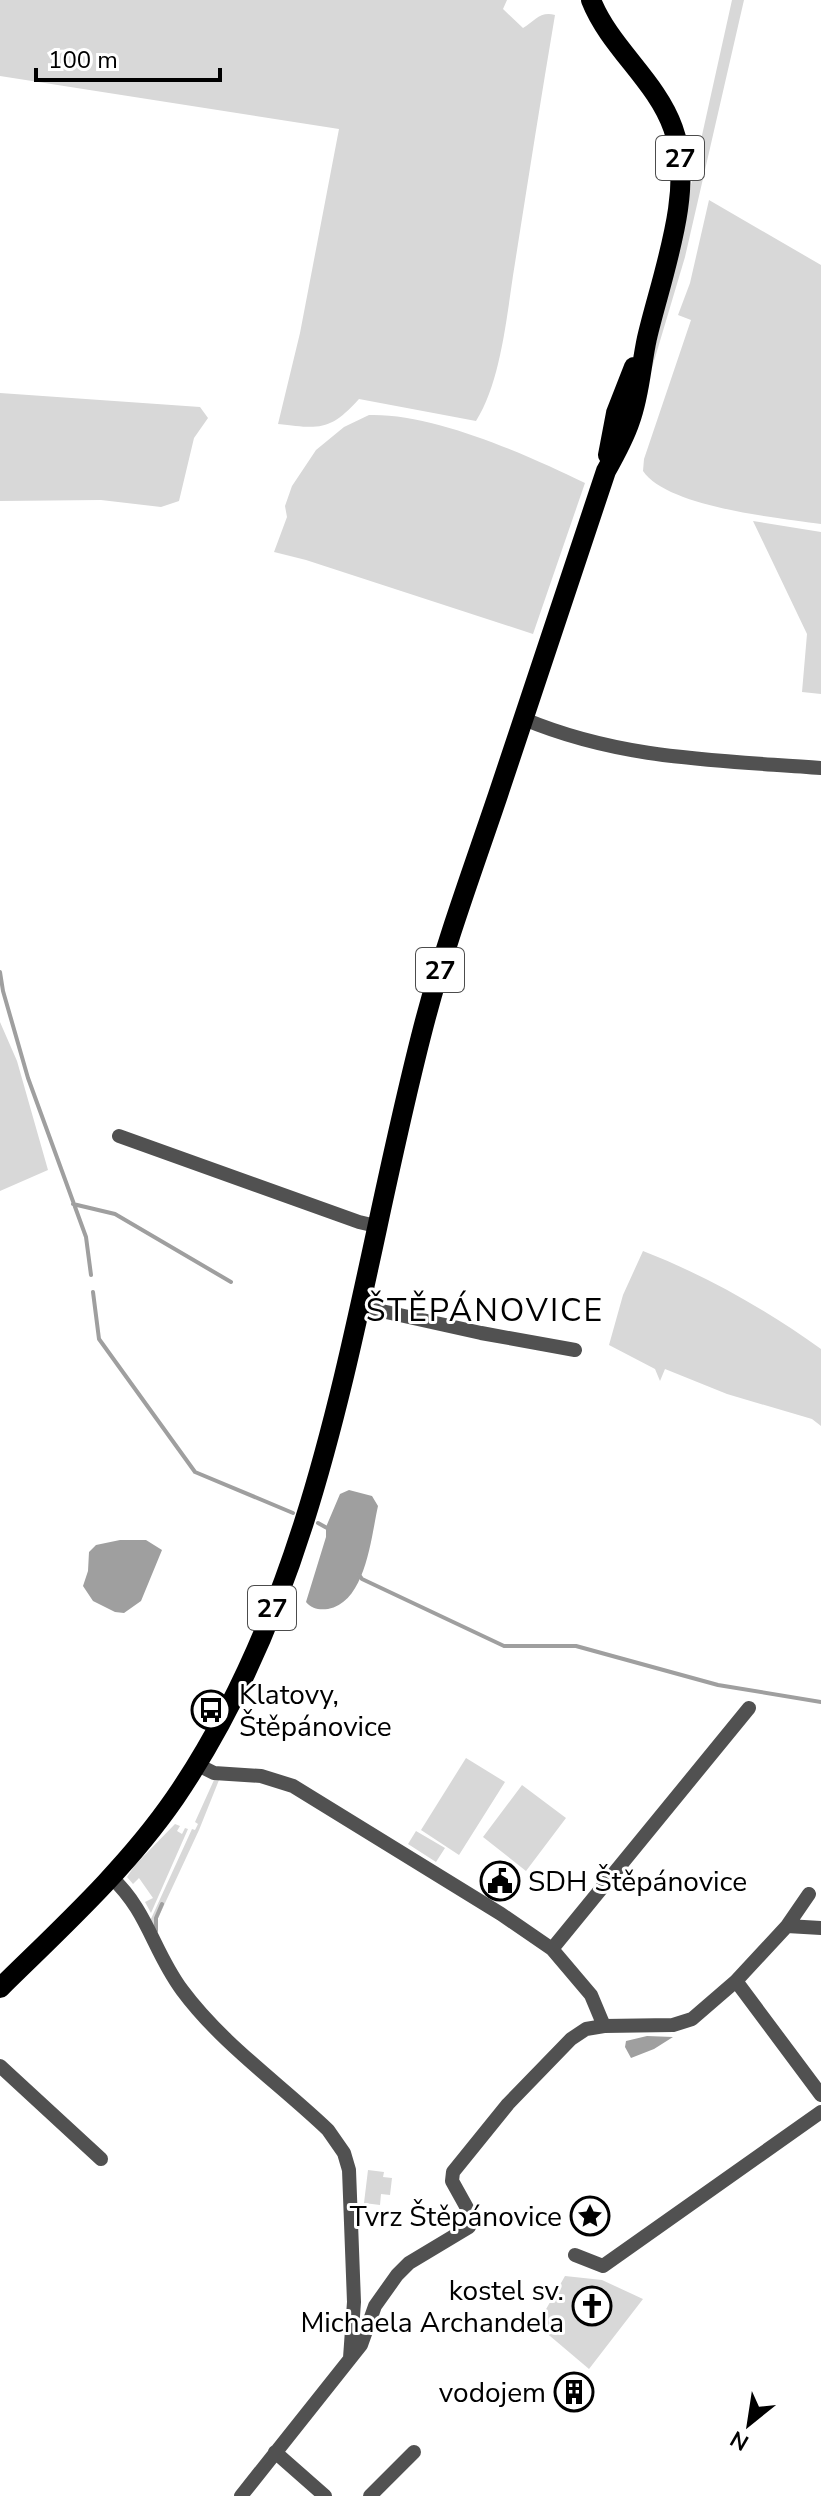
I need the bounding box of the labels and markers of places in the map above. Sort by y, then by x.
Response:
place label: Klatovy, Štěpánovice [239,1676,392,1746]
bus stop icon: Klatovy, Štěpánovice [190,1689,232,1731]
public building icon: SDH Štěpánovice [479,1860,521,1902]
place label: SDH Štěpánovice [528,1863,747,1901]
place icon: Tvrz Štěpánovice [569,2195,611,2237]
place label: Tvrz Štěpánovice [350,2198,562,2236]
place label: kostel sv. Michaela Archandela [300,2272,564,2342]
church icon: kostel sv. Michaela Archandela [571,2285,613,2327]
building icon: vodojem [553,2371,595,2413]
place label: vodojem [439,2374,546,2412]

